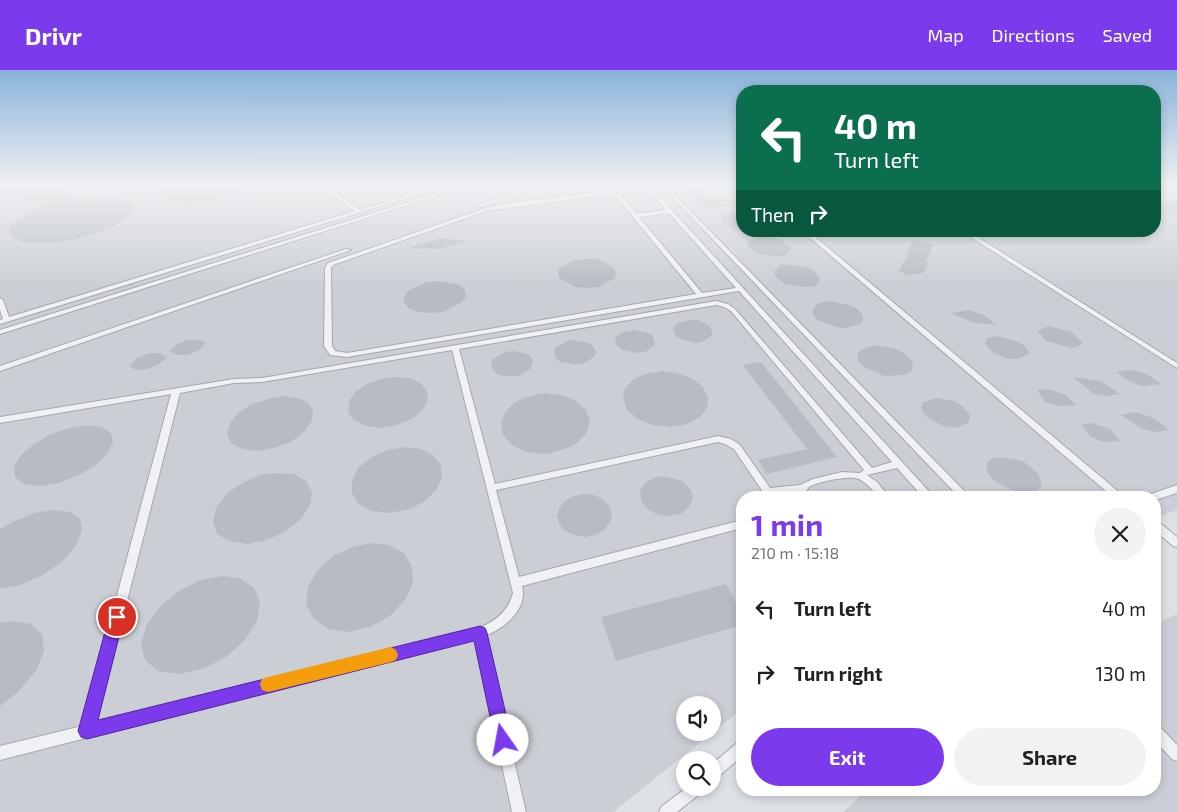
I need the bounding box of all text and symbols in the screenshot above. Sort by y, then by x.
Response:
text: Drivr [25,21,82,50]
text: Map [927,24,964,46]
text: Directions [992,24,1075,46]
text: Saved [1103,24,1152,46]
text: 40 m [834,104,917,146]
icon: left [751,105,816,170]
text: Turn left [834,146,919,172]
icon: right [804,200,832,228]
text: Then [751,203,794,226]
text: 1 min [751,506,823,542]
button: close [1094,508,1146,560]
text: 210 m · 15:18 [751,543,839,562]
icon: left [751,595,779,623]
pin [96,596,138,638]
text: Turn left [794,597,871,620]
text: 40 m [1102,597,1146,620]
icon: arrive [103,603,131,631]
icon: right [751,660,779,688]
text: Turn right [794,662,882,685]
text: 130 m [1096,662,1146,685]
map controls [676,696,721,796]
button: sound [676,696,721,741]
position arrow [476,713,528,765]
button: Exit [751,728,944,786]
button: Share [954,728,1146,786]
button: search [676,751,721,796]

